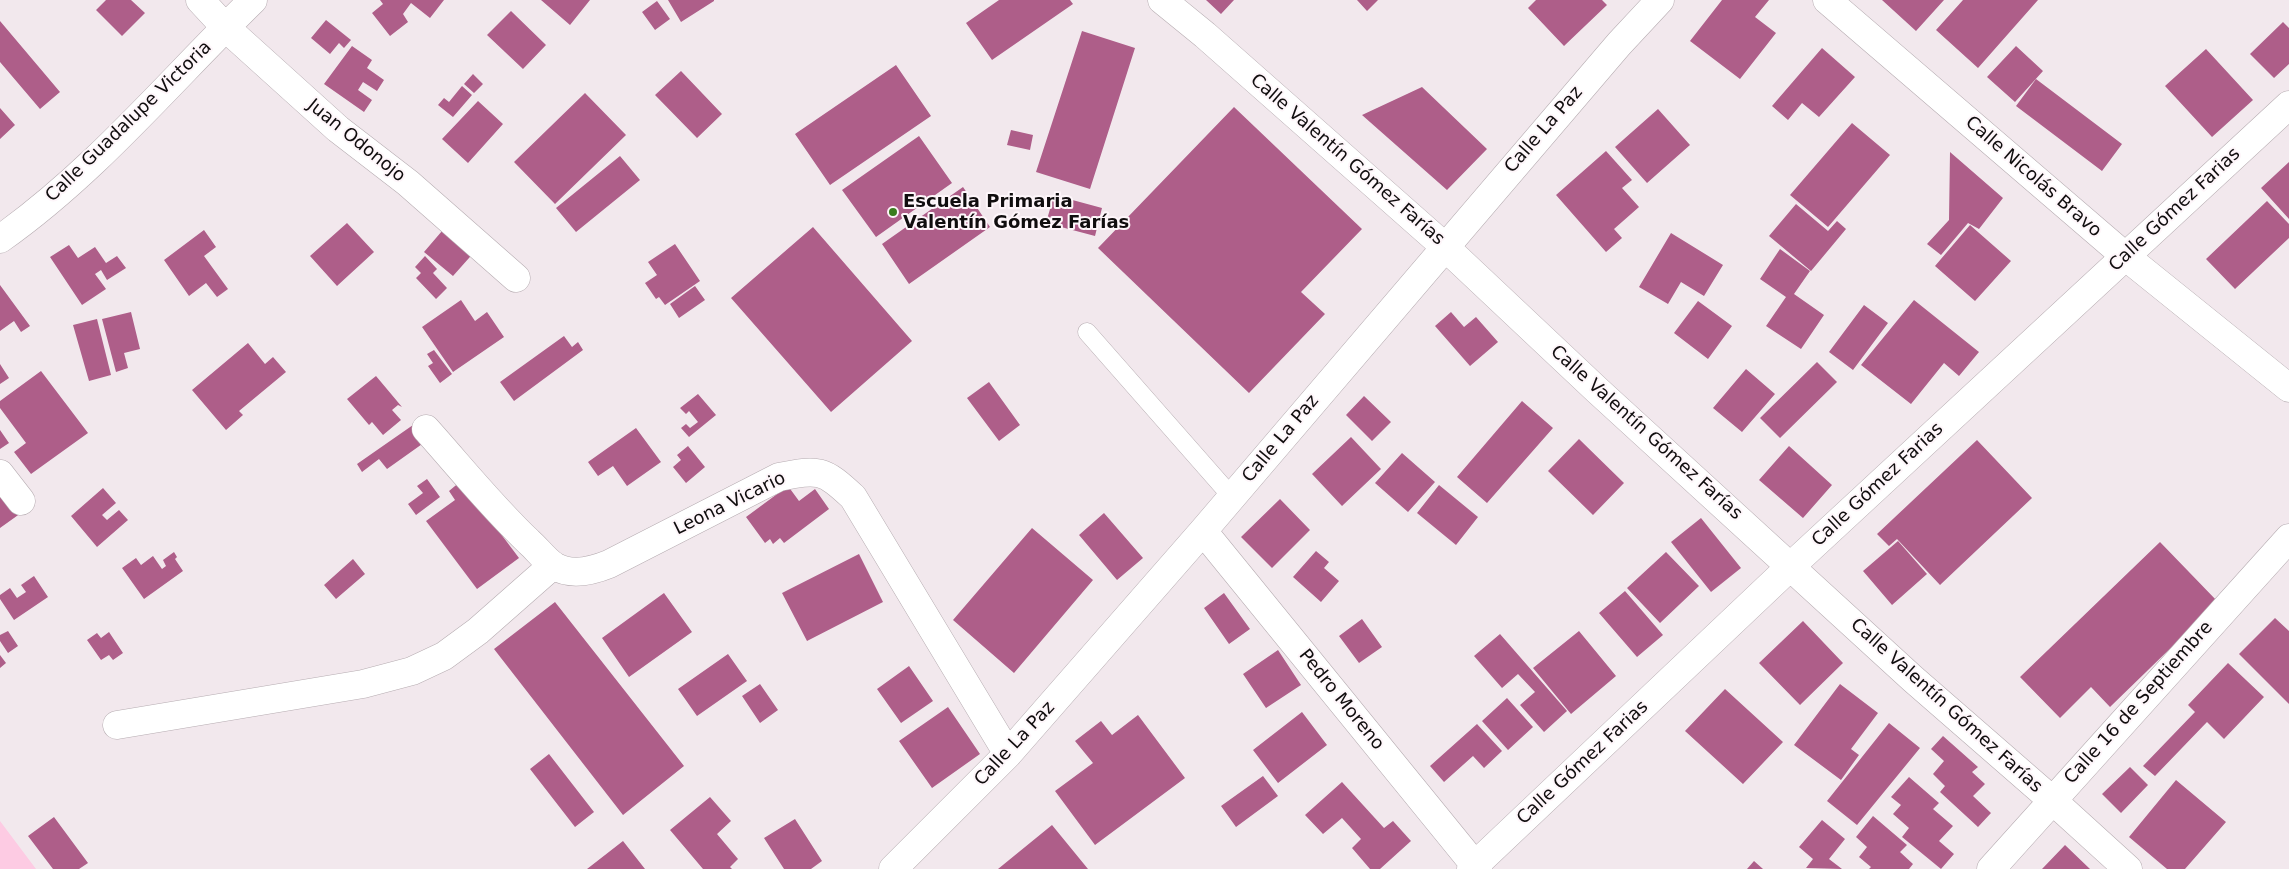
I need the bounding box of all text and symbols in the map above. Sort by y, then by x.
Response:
street label: Calle Guadalupe Victoria [42,37,216,207]
street label: Calle Valentín Gómez Farías [1245,70,1449,250]
street label: Calle La Paz [1501,82,1587,178]
street label: Juan Odonojo [303,95,409,187]
street label: Calle Nicolás Bravo [1961,112,2105,242]
street label: Calle Gómez Farias [2105,144,2245,276]
place label: Escuela Primaria Valentín Gómez Farías [903,191,1129,233]
marker: Escuela Primaria Valentín Gómez Farías [887,206,899,218]
street label: Calle Valentín Gómez Farías [1546,341,1746,525]
street label: Calle La Paz [1238,391,1324,487]
street label: Calle Gómez Farias [1808,419,1948,551]
street label: Leona Vicario [671,468,789,540]
street label: Calle Valentín Gómez Farías [1846,614,2046,798]
street label: Calle 16 de Septiembre [2060,617,2218,789]
street label: Pedro Moreno [1294,645,1388,755]
street label: Calle La Paz [970,697,1060,791]
street label: Calle Gómez Farias [1513,697,1653,829]

